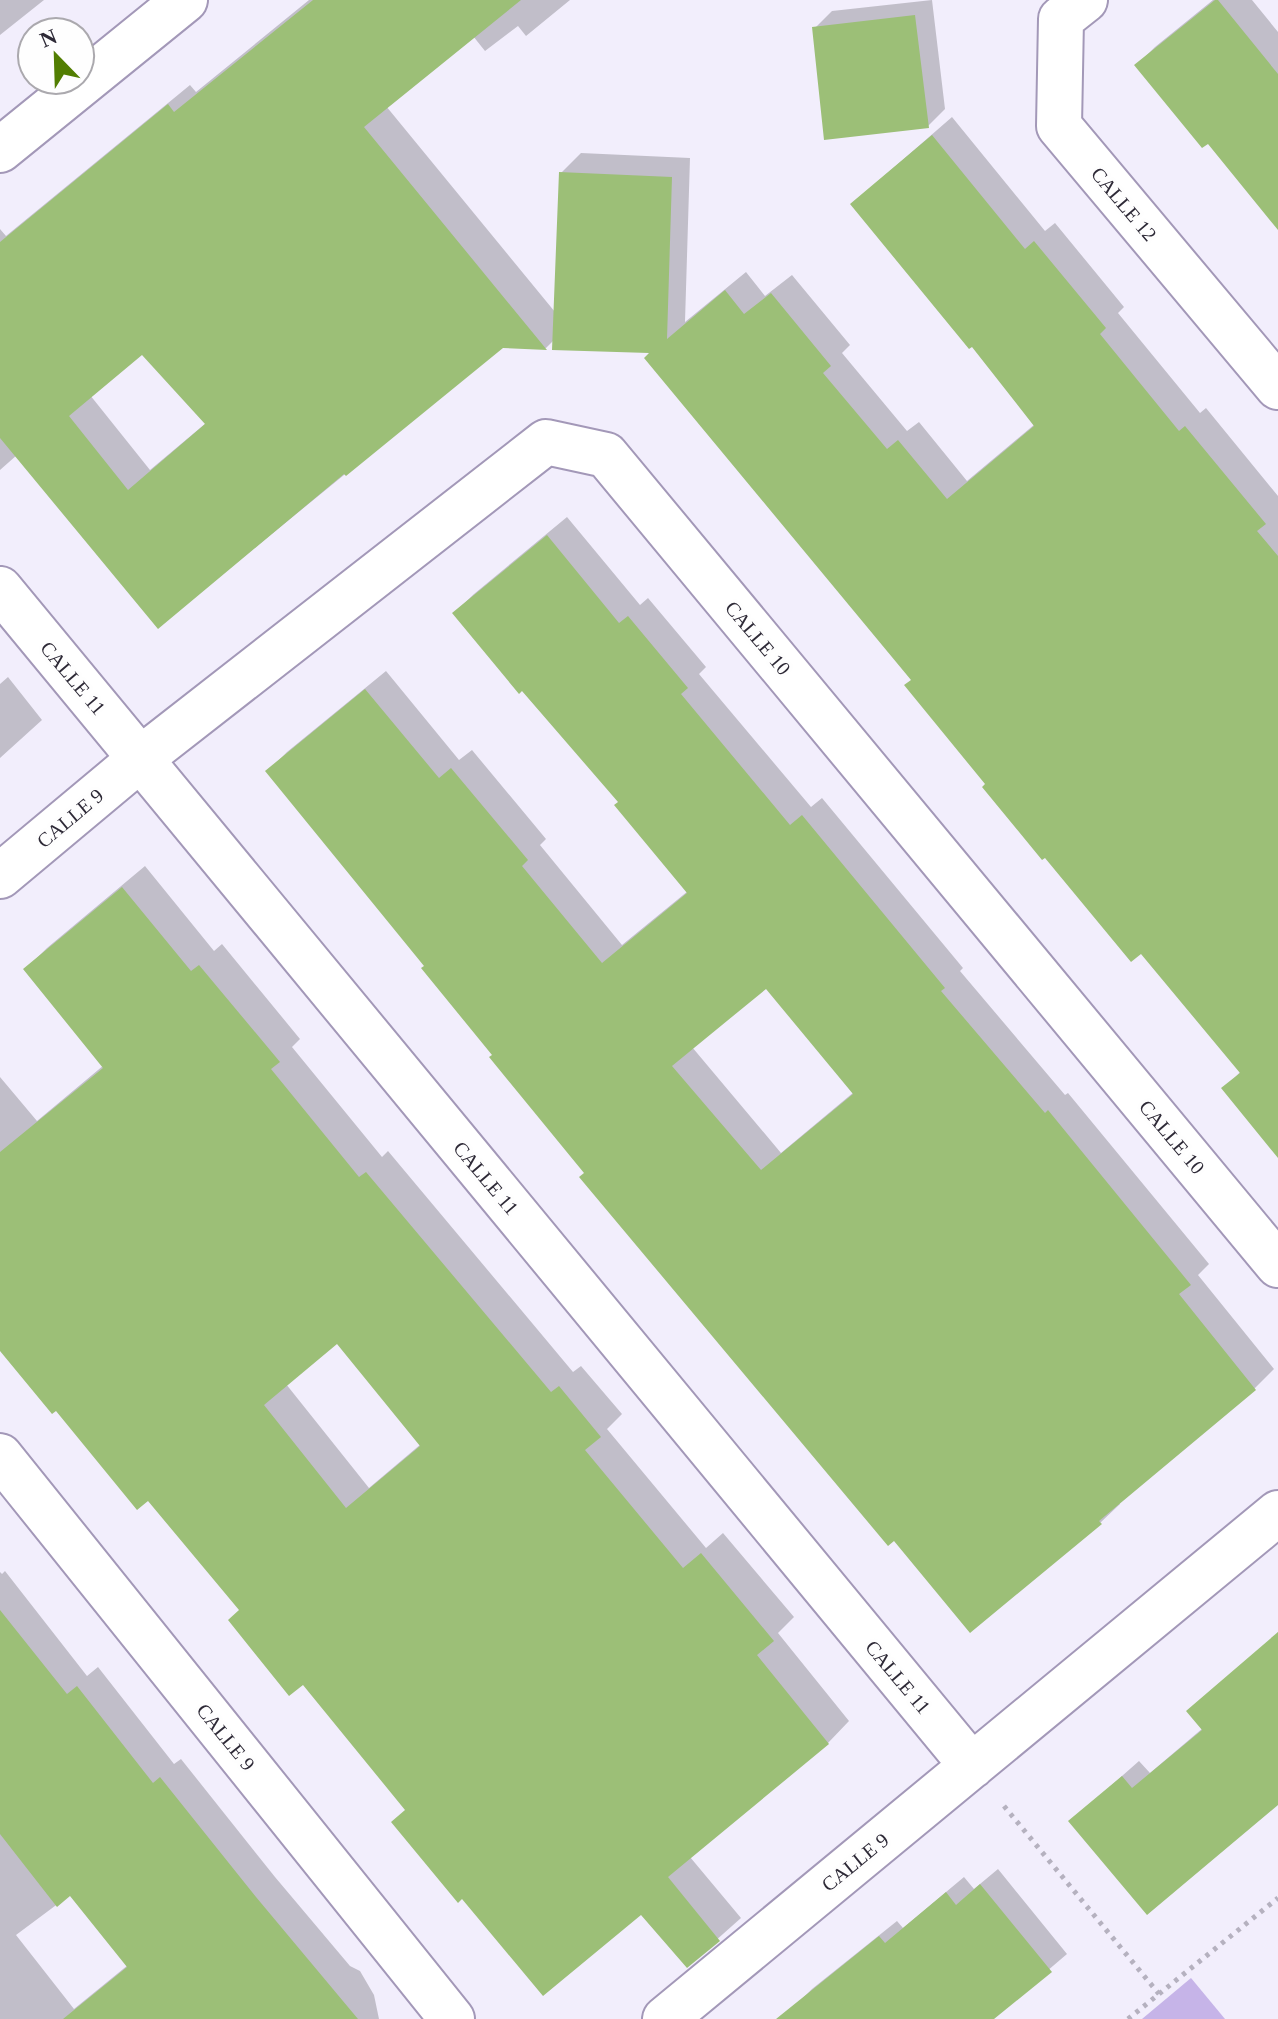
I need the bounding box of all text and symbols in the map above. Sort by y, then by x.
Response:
north arrow [16,16,96,96]
text: N [36,23,61,53]
street label: CALLE 12 [1087,163,1161,245]
street label: CALLE 10 [721,597,795,679]
street label: CALLE 11 [36,637,110,719]
street label: CALLE 9 [33,784,107,852]
street label: CALLE 10 [1135,1096,1209,1178]
street label: CALLE 11 [449,1137,523,1219]
street label: CALLE 11 [861,1636,935,1718]
street label: CALLE 9 [192,1699,260,1775]
street label: CALLE 9 [817,1828,893,1896]

